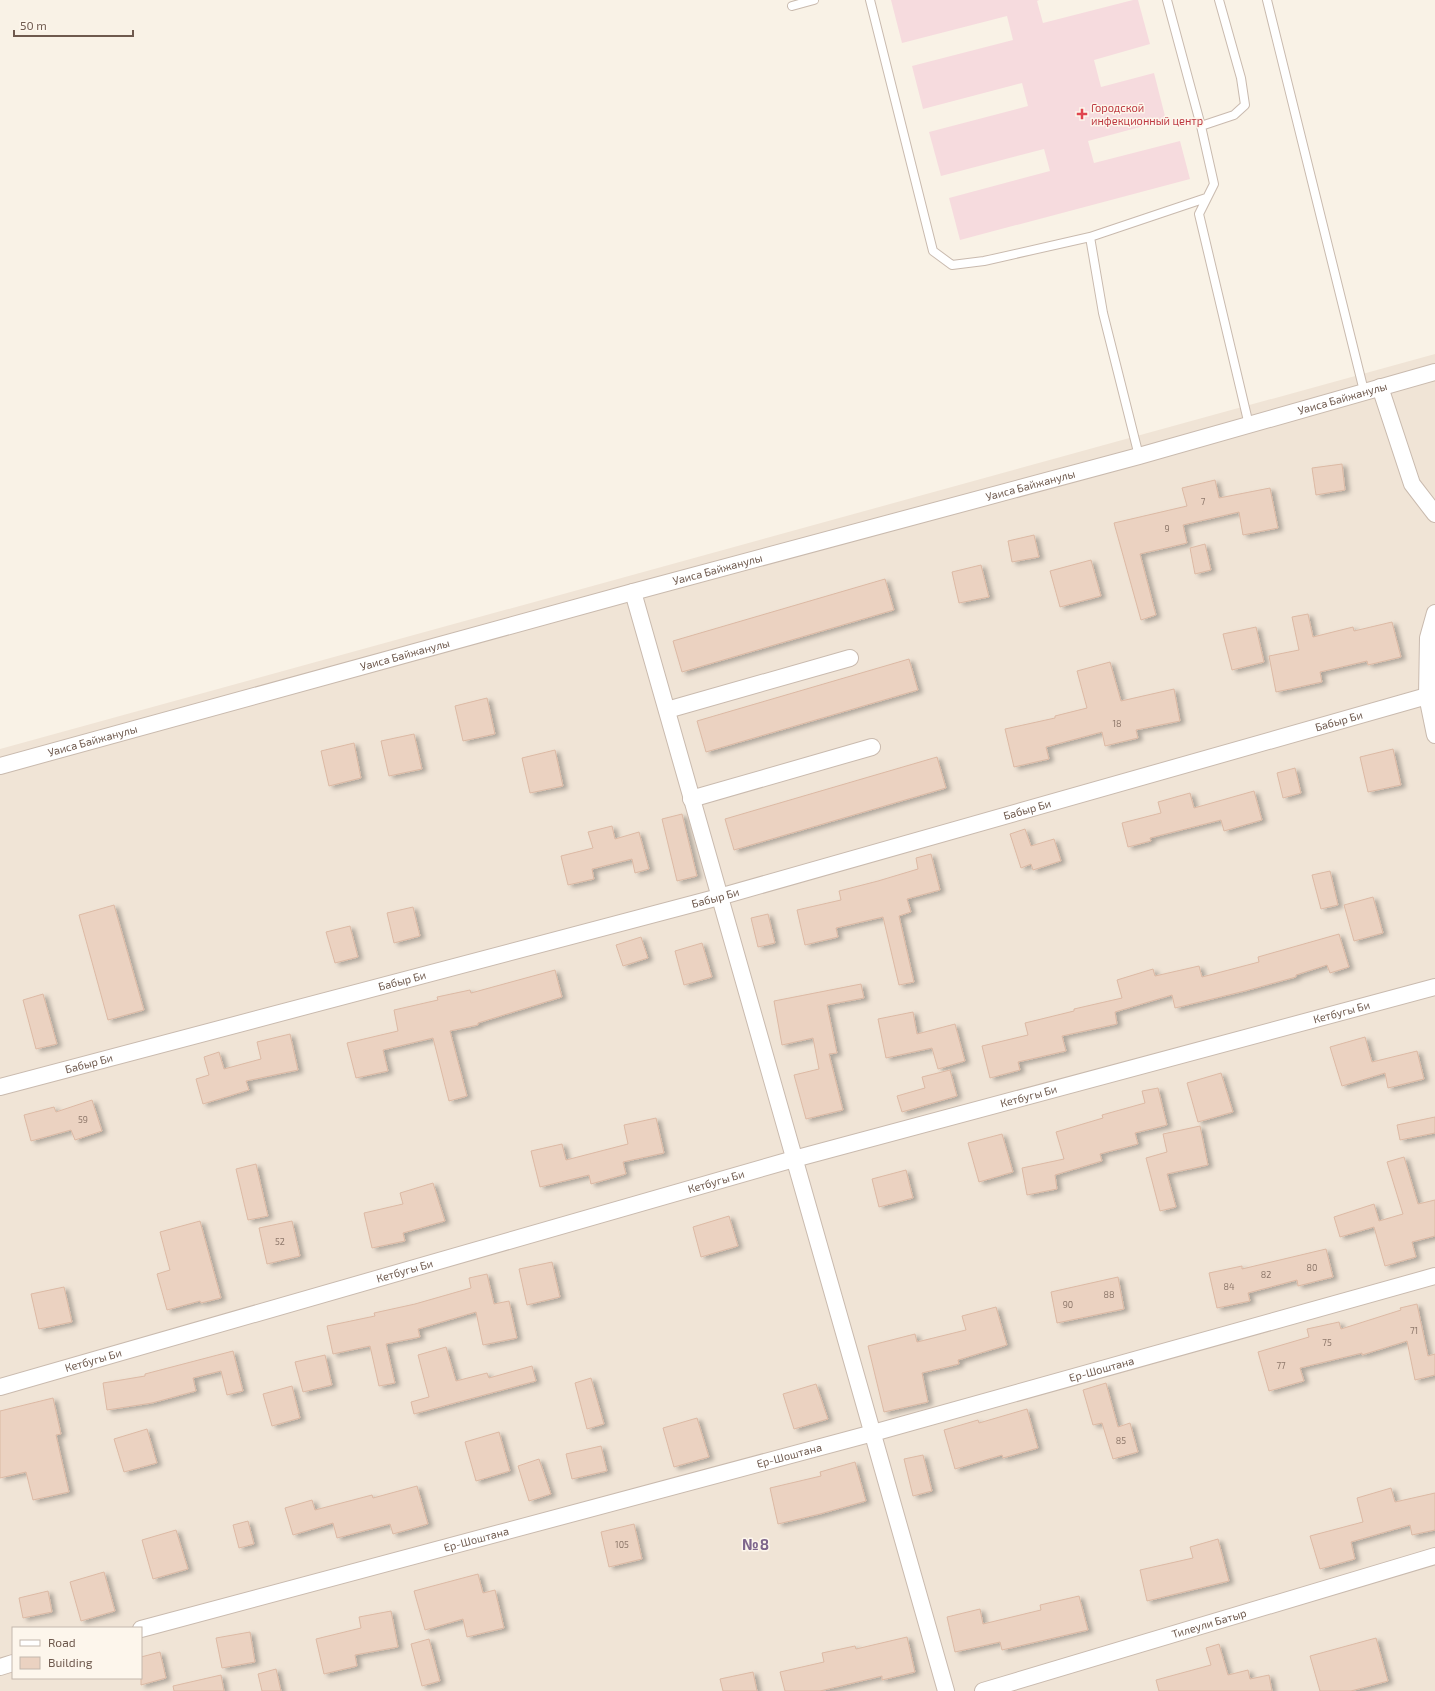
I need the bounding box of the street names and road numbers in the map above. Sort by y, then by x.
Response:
street label: Уаиса Байжанулы [1296,379,1389,417]
street label: Уаиса Байжанулы [984,466,1077,503]
street label: Уаиса Байжанулы [671,551,764,587]
street label: Уаиса Байжанулы [359,636,451,673]
street label: Бабыр Би [1313,708,1364,733]
street label: Уаиса Байжанулы [46,722,139,759]
street label: Бабыр Би [1002,796,1052,822]
street label: Бабыр Би [690,885,741,910]
street label: Бабыр Би [377,968,427,993]
street label: Кетбугы Би [1312,998,1371,1025]
street label: Бабыр Би [64,1050,114,1076]
street label: Кетбугы Би [999,1082,1058,1109]
street label: Кетбугы Би [686,1167,746,1195]
street label: Кетбугы Би [375,1256,434,1285]
street label: Кетбугы Би [63,1345,123,1374]
street label: Ер-Шоштана [1067,1353,1135,1384]
street label: Ер-Шоштана [755,1440,823,1470]
street label: Ер-Шоштана [442,1524,510,1554]
street label: Тилеули Батыр [1170,1606,1248,1640]

